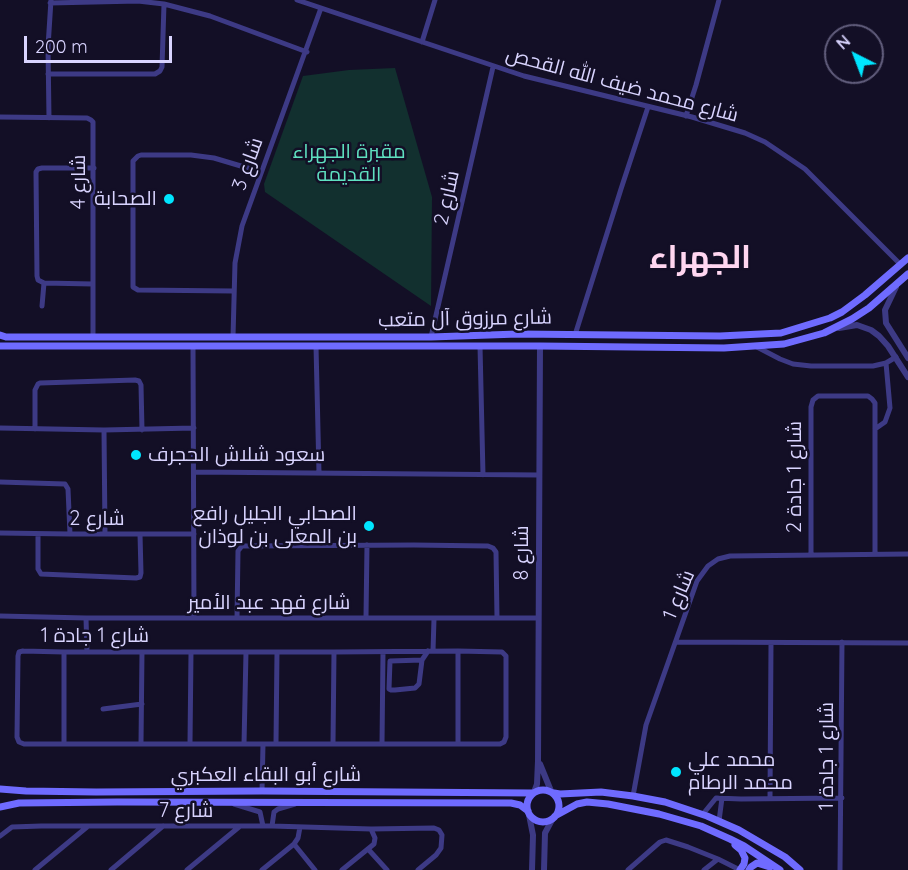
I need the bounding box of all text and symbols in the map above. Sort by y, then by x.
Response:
scale bar [27,24,176,62]
north arrow [824,24,884,84]
text: N [832,31,854,53]
text: 200 m [35,35,88,58]
street label: شارع محمد ضيف الله القحص [503,42,741,128]
street label: شارع 3 [227,134,269,194]
park label: مقبرة الجهراء القديمة [292,140,406,187]
street label: شارع 4 [67,155,91,209]
street label: شارع 2 [429,168,465,228]
place label: الصحابة [94,187,157,211]
marker: الصحابة [162,192,176,206]
district label: الجهراء [649,239,751,277]
street label: شارع مرزوق آل متعب [378,305,552,333]
street label: شارع 1 جادة 2 [783,421,807,533]
place label: سعود شلاش الحجرف [148,443,325,467]
marker: سعود شلاش الحجرف [129,448,143,462]
place label: الصحابي الجليل رافع بن المعلى بن لوذان [193,502,357,549]
street label: شارع 2 [69,507,125,531]
marker: الصحابي الجليل رافع بن المعلى بن لوذان [362,519,376,533]
street label: شارع 8 [510,526,534,580]
street label: شارع 1 [658,567,700,623]
street label: شارع فهد عبد الأمير [188,591,350,615]
street label: شارع 1 جادة 1 [41,624,149,648]
street label: شارع 1 جادة 1 [815,702,839,810]
place label: محمد علي محمد الرطام [688,748,793,795]
street label: شارع أبو البقاء العكبري [171,763,361,787]
marker: محمد علي محمد الرطام [669,765,683,779]
street label: شارع 7 [159,799,213,823]

